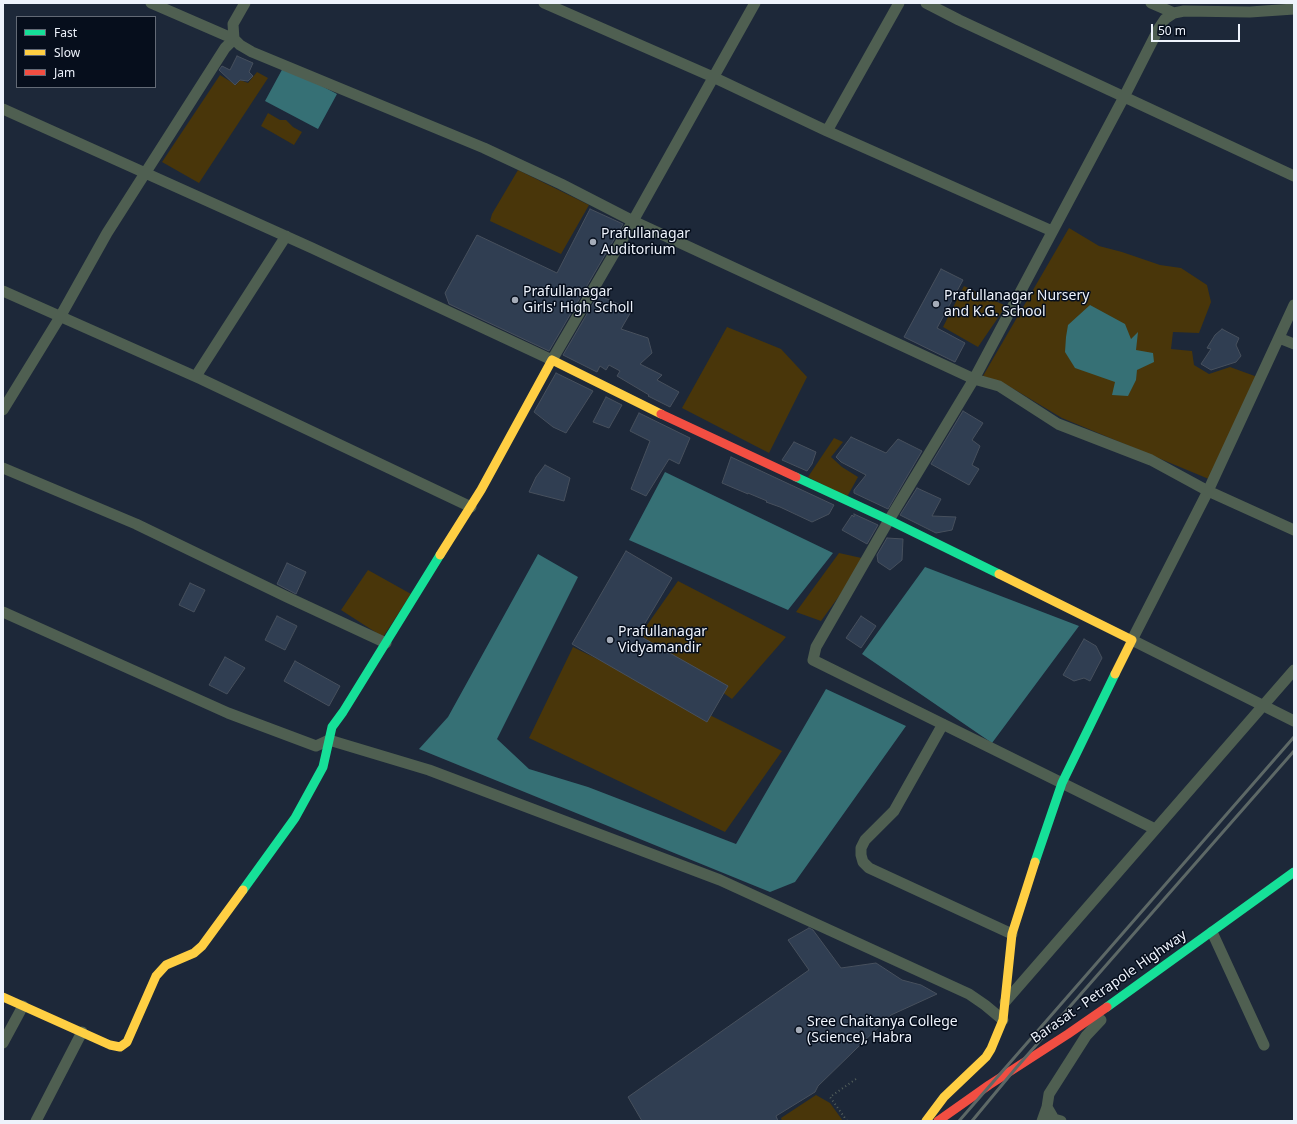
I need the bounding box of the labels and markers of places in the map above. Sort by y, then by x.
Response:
place label: Prafullanagar Auditorium [601,226,690,258]
marker: Prafullanagar Auditorium [588,237,598,247]
place label: Prafullanagar Girls' High Scholl [523,284,633,316]
place label: Prafullanagar Nursery and K.G. School [944,288,1089,320]
marker: Prafullanagar Girls' High Scholl [510,295,520,305]
marker: Prafullanagar Nursery and K.G. School [931,299,941,309]
place label: Prafullanagar Vidyamandir [618,624,707,656]
marker: Prafullanagar Vidyamandir [605,635,615,645]
place label: Sree Chaitanya College (Science), Habra [807,1014,958,1046]
marker: Sree Chaitanya College (Science), Habra [794,1025,804,1035]

